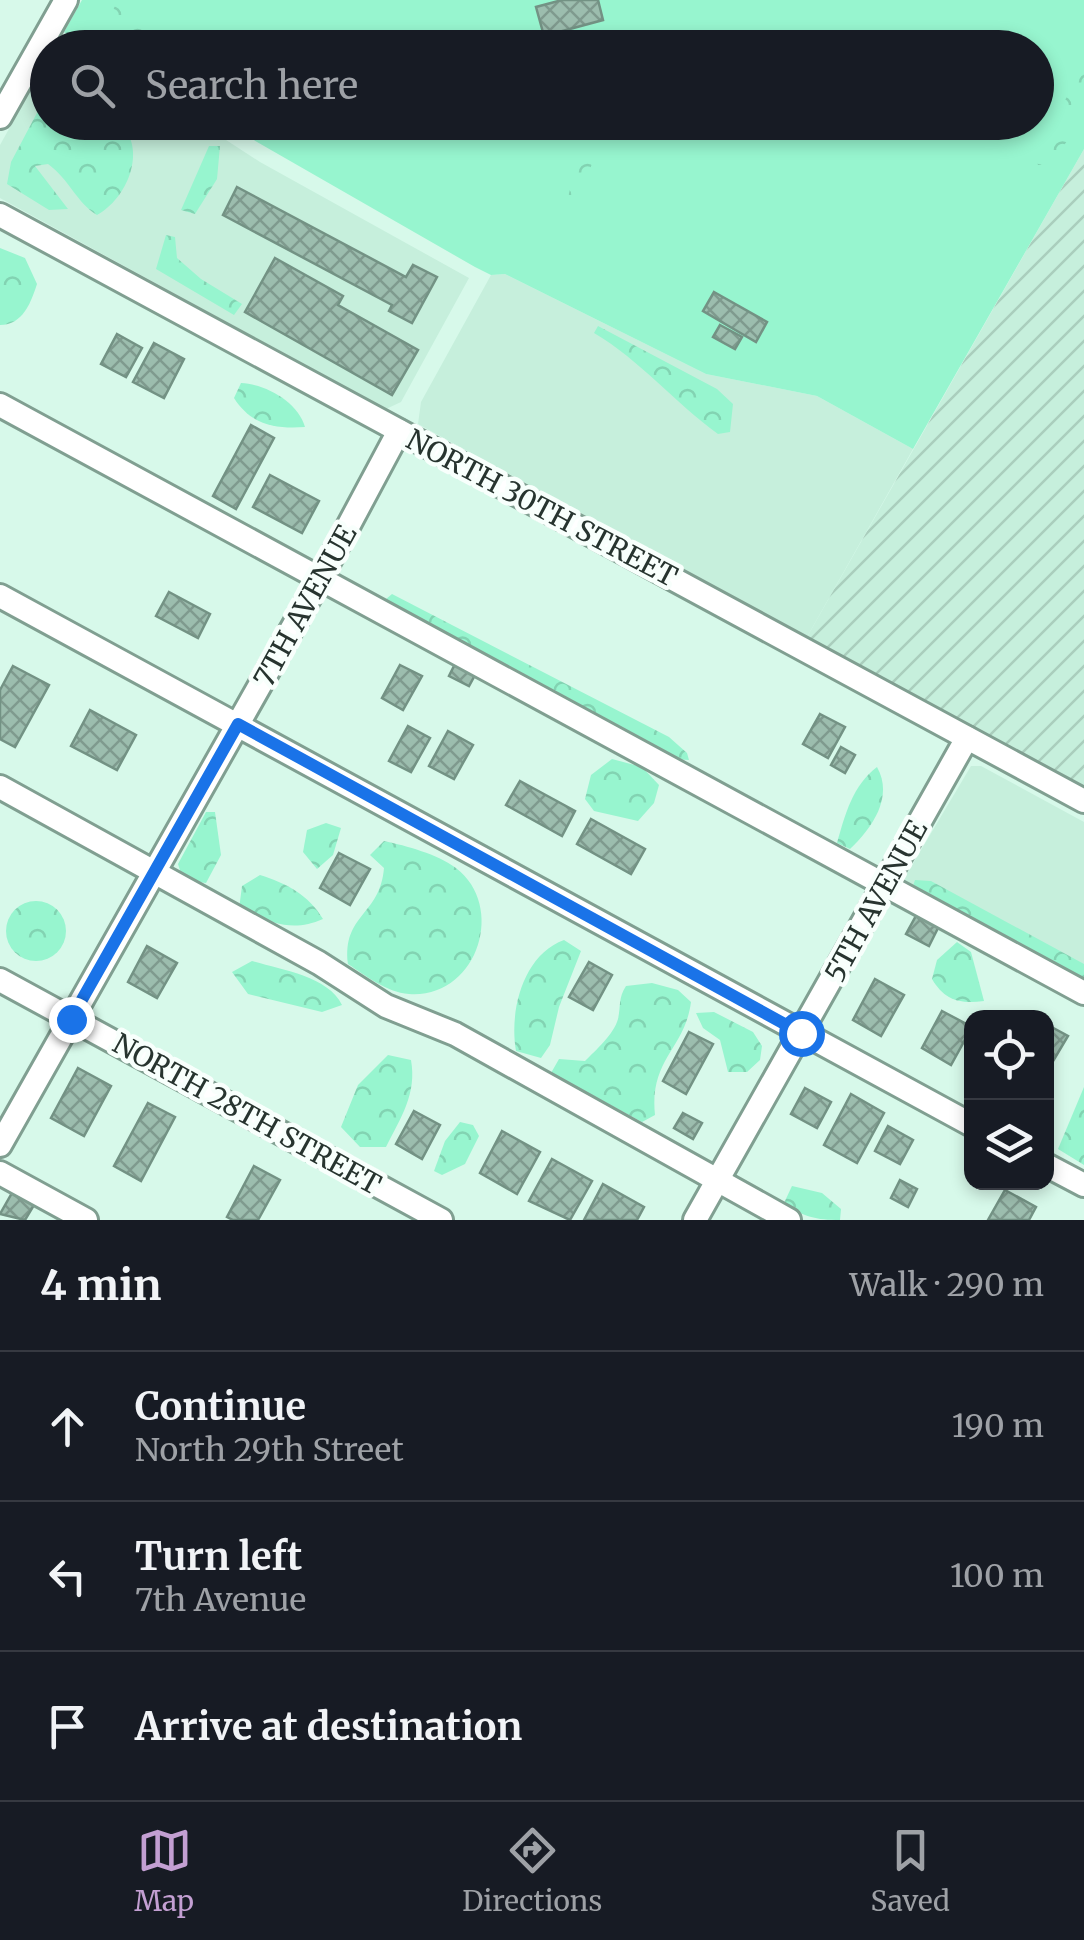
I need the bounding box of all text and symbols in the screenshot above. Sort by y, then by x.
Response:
search box [30,30,1054,140]
icon: search [65,58,120,113]
text: Search here [145,62,358,109]
street label: NORTH 30TH STREET [400,421,684,595]
street label: 7TH AVENUE [246,518,364,693]
street label: 5TH AVENUE [817,814,935,988]
route end [49,997,95,1043]
map controls [964,1010,1054,1190]
button: locate [964,1010,1054,1100]
route start [779,1011,825,1057]
street label: NORTH 28TH STREET [107,1025,387,1203]
button: layers [964,1100,1054,1190]
text: 4 min [40,1259,162,1311]
text: Walk · 290 m [849,1265,1044,1305]
text: Continue [135,1383,306,1430]
icon: ahead [40,1399,95,1454]
text: 190 m [952,1406,1044,1446]
text: North 29th Street [135,1430,404,1470]
text: Turn left [135,1533,302,1580]
icon: left [40,1549,95,1604]
text: 100 m [950,1556,1044,1596]
text: 7th Avenue [135,1580,306,1620]
icon: arrive [40,1699,95,1754]
text: Arrive at destination [135,1703,522,1750]
tab: Map [134,1823,194,1919]
tab: Directions [462,1823,602,1919]
tab: Saved [870,1823,950,1919]

